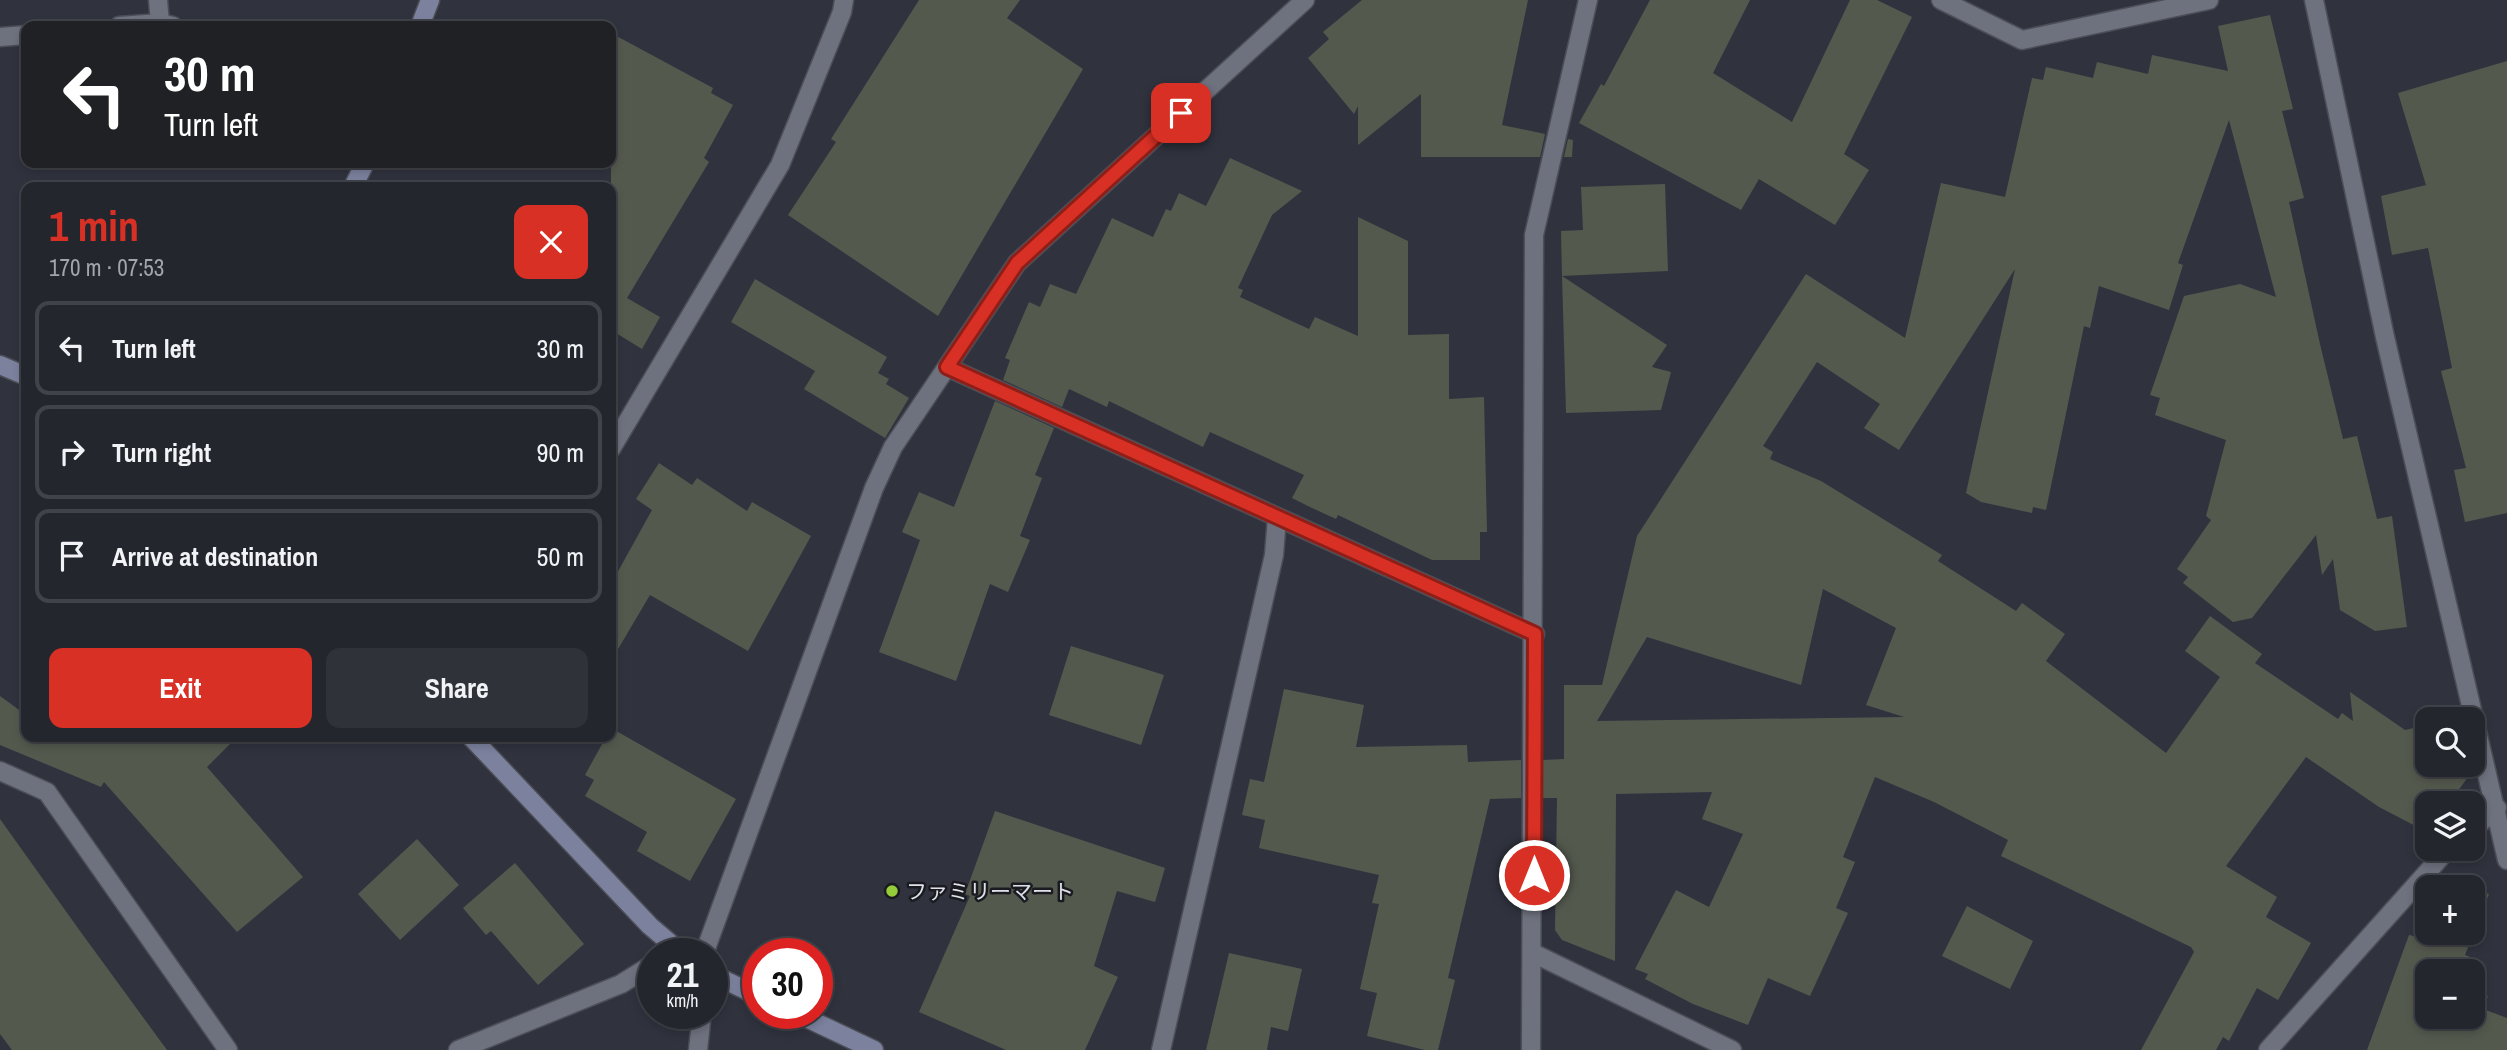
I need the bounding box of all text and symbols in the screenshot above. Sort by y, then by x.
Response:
text: 30 m [164,40,256,106]
icon: left [49,49,140,140]
pin [1151,83,1211,143]
icon: arrive [1162,94,1200,132]
text: Turn left [164,103,258,146]
text: 1 min [49,198,139,254]
button: close [514,205,588,279]
text: 170 m · 07:53 [49,252,164,283]
icon: left [53,329,91,367]
text: Turn left [112,331,196,366]
text: 30 m [537,331,584,366]
icon: right [53,433,91,471]
text: Turn right [112,435,211,470]
text: 90 m [537,435,584,470]
icon: arrive [53,537,91,575]
text: Arrive at destination [112,539,318,574]
text: 50 m [537,539,584,574]
button: Exit [49,648,312,728]
button: Share [326,648,588,728]
map controls [2415,707,2485,1029]
button: search [2415,707,2485,777]
button: layers [2415,791,2485,861]
position arrow [1497,838,1571,912]
button: + [2415,875,2485,945]
place label: ファミリーマート [906,877,1074,906]
marker: ファミリーマート [884,883,900,899]
speed limit sign: 30 [742,938,833,1029]
text: 21 [667,951,698,998]
button: − [2415,959,2485,1029]
text: km/h [667,988,699,1013]

